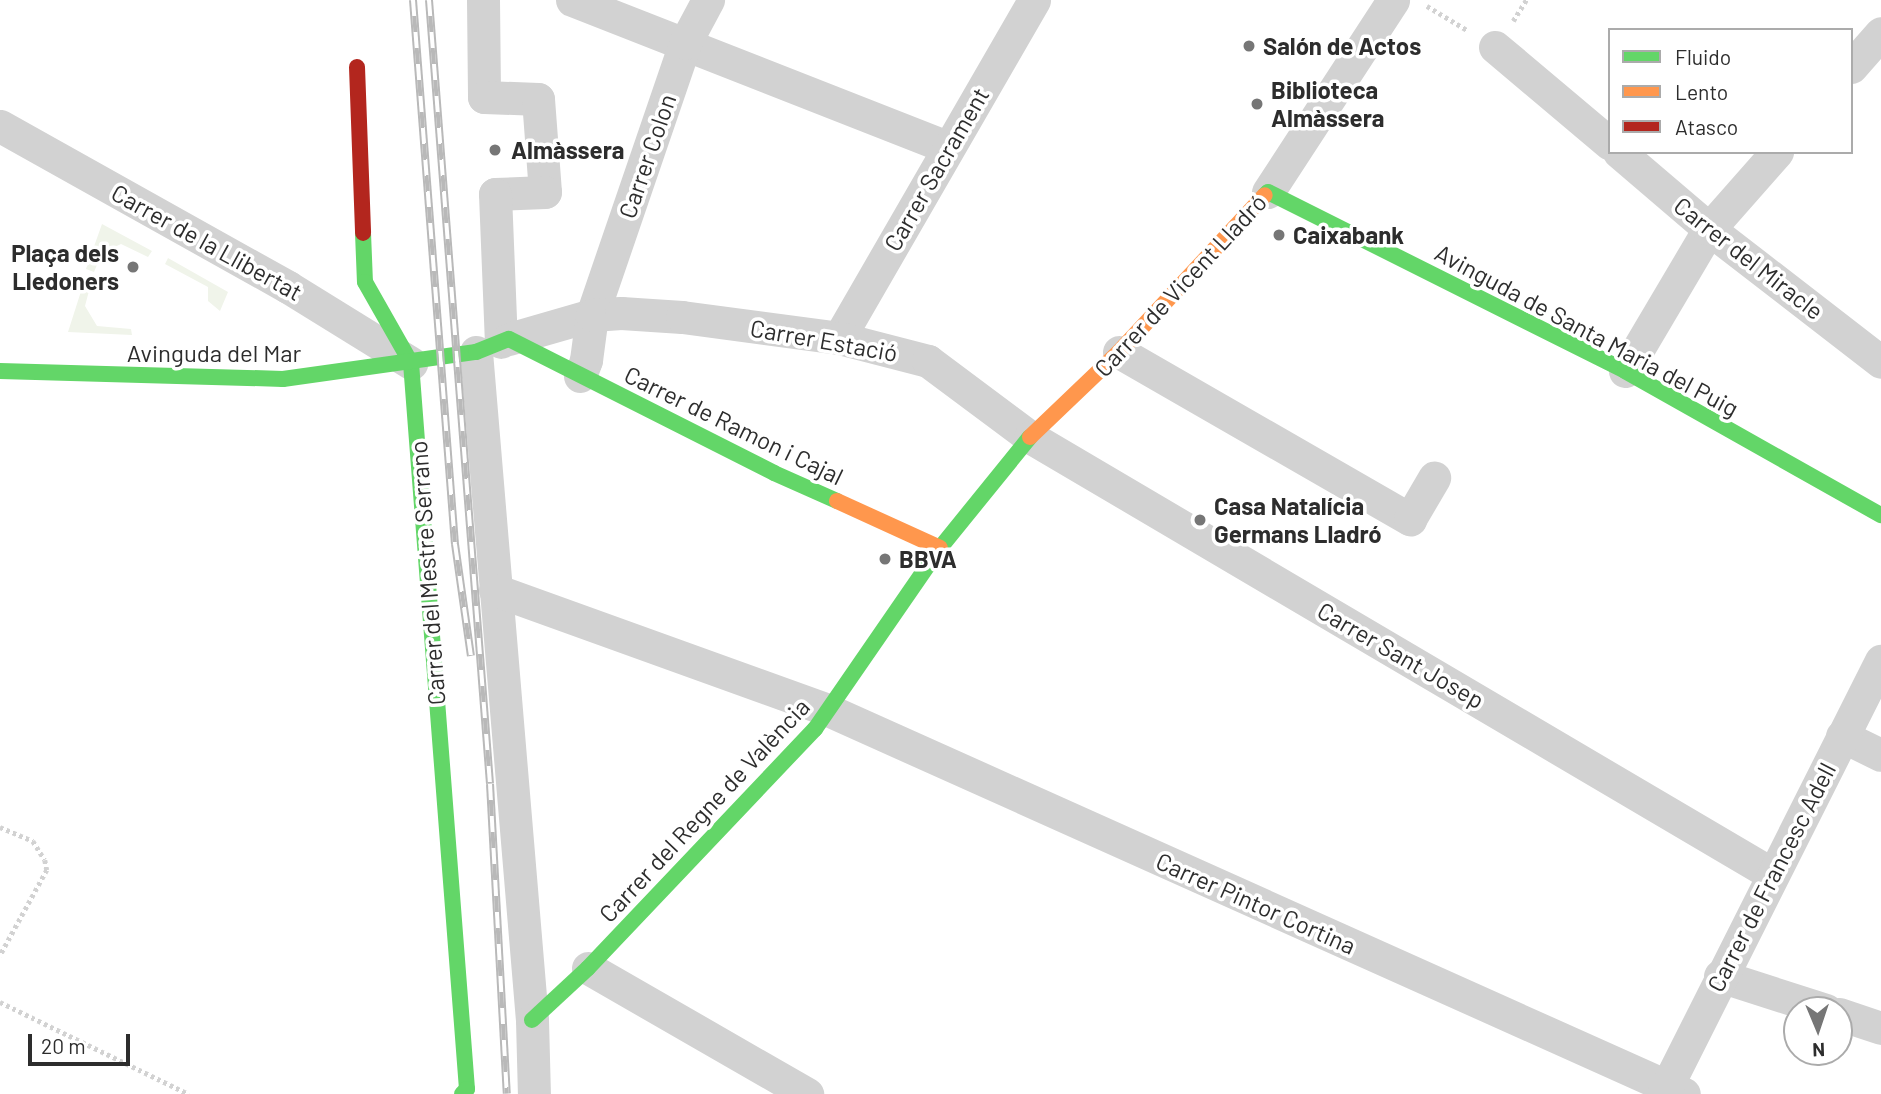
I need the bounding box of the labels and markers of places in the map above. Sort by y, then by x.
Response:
place label: Salón de Actos [1263,32,1421,60]
marker: Salón de Actos [1241,38,1257,54]
place label: Biblioteca Almàssera [1271,76,1384,132]
marker: Biblioteca Almàssera [1249,96,1265,112]
place label: Almàssera [511,136,624,164]
marker: Almàssera [485,140,505,160]
place label: Caixabank [1293,221,1404,249]
marker: Caixabank [1271,227,1287,243]
place label: Plaça dels Lledoners [11,239,119,295]
marker: Plaça dels Lledoners [125,259,141,275]
place label: Casa Natalícia Germans Lladró [1214,492,1382,548]
marker: Casa Natalícia Germans Lladró [1192,512,1208,528]
place label: BBVA [899,545,957,573]
marker: BBVA [877,551,893,567]

